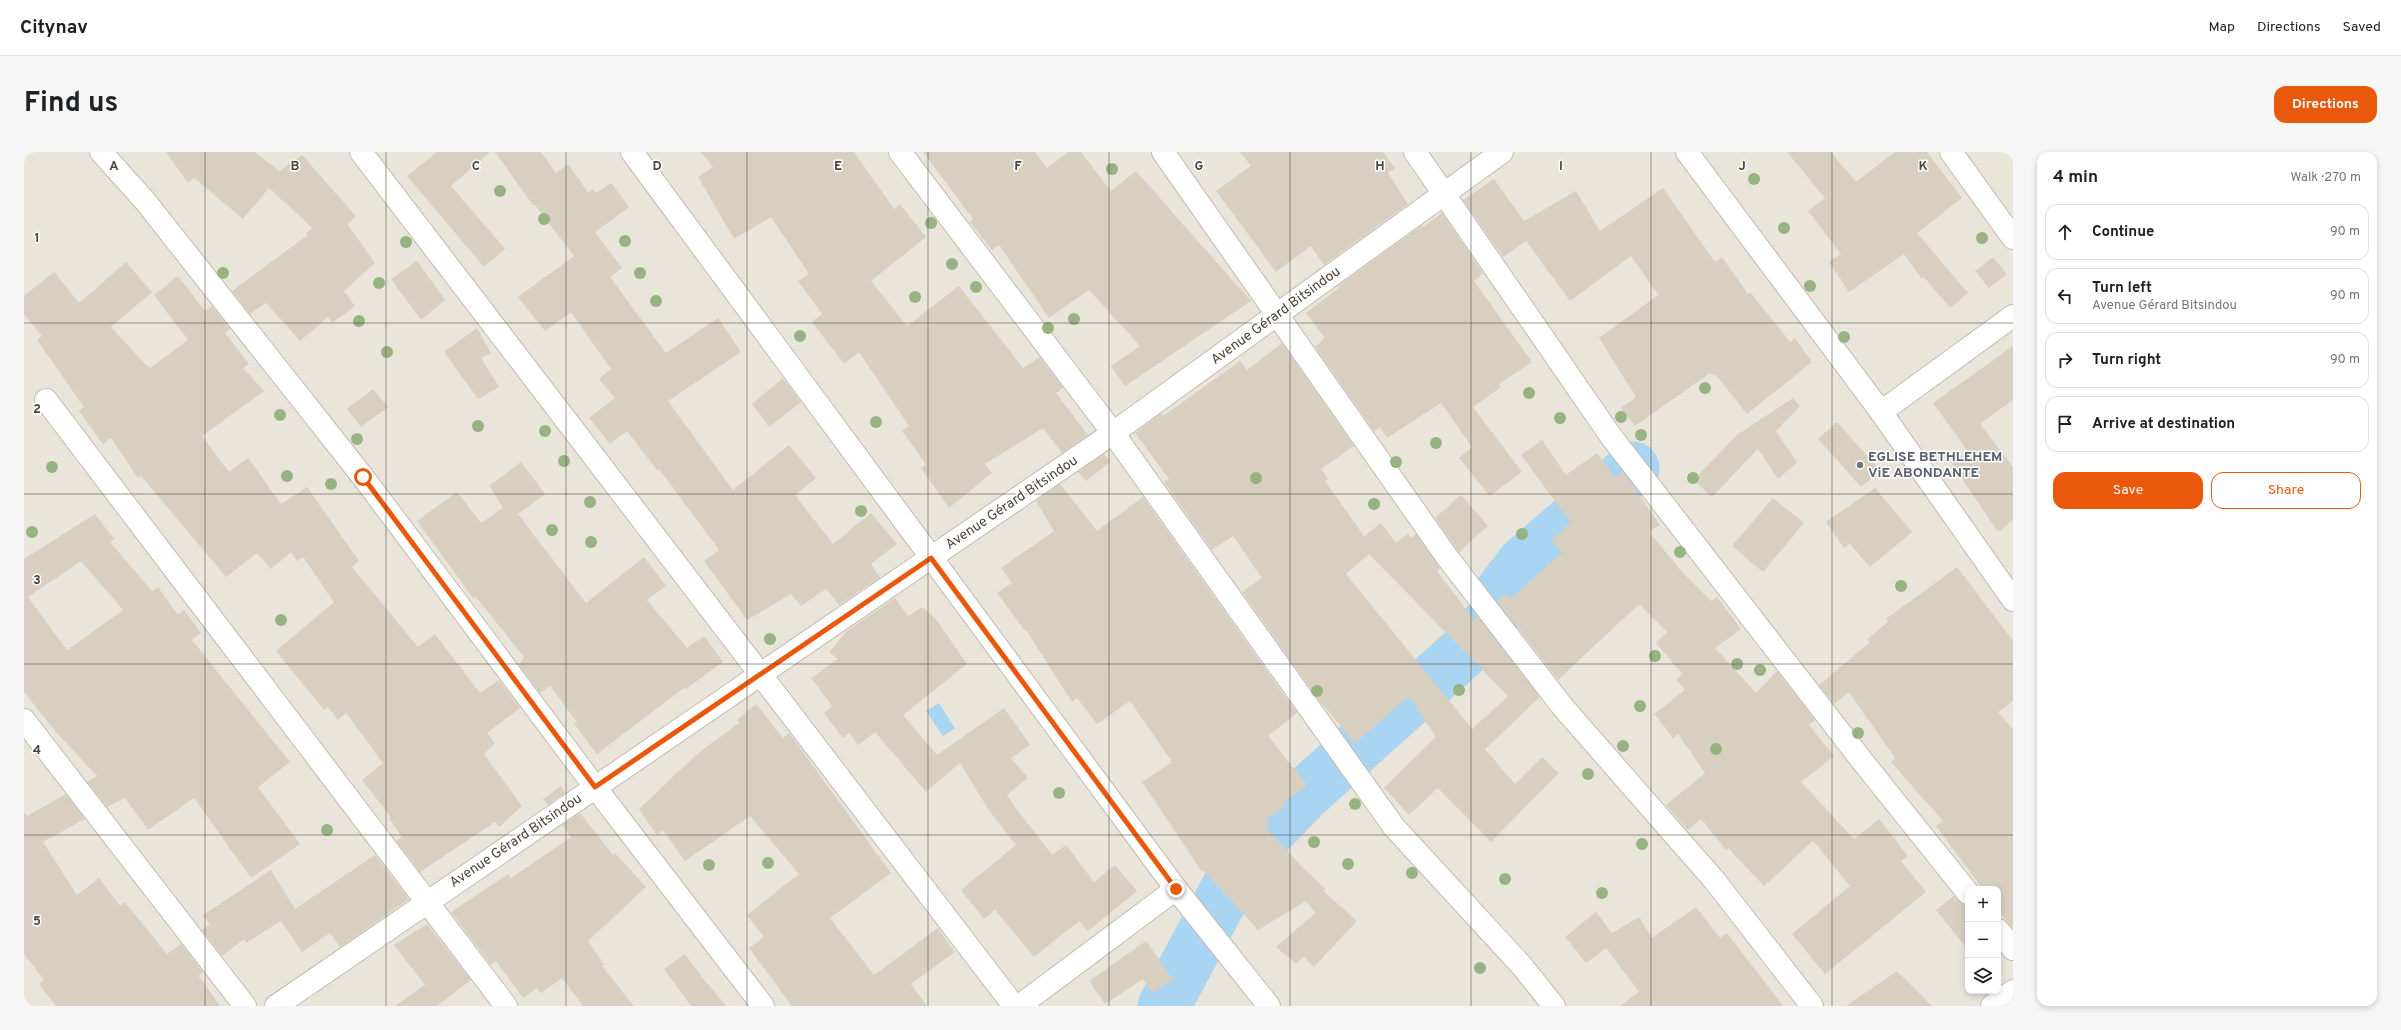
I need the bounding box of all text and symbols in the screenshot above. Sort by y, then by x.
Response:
text: Citynav [20,16,88,40]
text: Map [2209,19,2235,36]
text: Directions [2257,19,2321,36]
text: Saved [2343,19,2381,36]
text: Find us [24,86,118,122]
button: Directions [2274,86,2377,123]
text: A [109,159,119,175]
text: B [291,159,300,175]
text: C [472,159,480,175]
text: D [652,159,662,175]
text: E [834,159,842,175]
text: F [1014,159,1022,175]
text: G [1195,159,1204,175]
text: H [1375,159,1385,175]
text: I [1559,159,1563,175]
text: J [1738,159,1746,175]
text: K [1918,159,1928,175]
text: 4 min [2053,167,2098,189]
text: Walk · 270 m [2291,170,2361,186]
icon: ahead [2054,221,2076,243]
text: Continue [2092,223,2154,242]
text: 90 m [2330,224,2360,240]
text: 1 [34,231,40,247]
street label: Avenue Gérard Bitsindou [1208,263,1344,369]
text: Turn left [2092,279,2152,298]
icon: left [2054,285,2076,307]
text: 90 m [2330,288,2360,304]
text: Avenue Gérard Bitsindou [2092,298,2237,314]
icon: right [2054,349,2076,371]
text: Turn right [2092,351,2161,370]
text: 90 m [2330,352,2360,368]
text: 2 [33,402,41,418]
icon: arrive [2054,413,2076,435]
text: Arrive at destination [2092,415,2235,434]
place label: EGLISE BETHLEHEM ViE ABONDANTE [1868,449,2002,482]
street label: Avenue Gérard Bitsindou [943,452,1081,554]
marker: EGLISE BETHLEHEM ViE ABONDANTE [1855,460,1865,470]
route start [354,468,372,486]
button: Save [2053,472,2203,509]
button: Share [2211,472,2361,509]
text: 3 [33,573,41,589]
text: 4 [33,743,41,759]
street label: Avenue Gérard Bitsindou [447,790,585,892]
route end [1167,880,1185,898]
map controls [1965,886,2001,994]
button: + [1965,886,2001,922]
text: 5 [33,914,41,930]
button: − [1965,922,2001,958]
button: layers [1965,958,2001,994]

